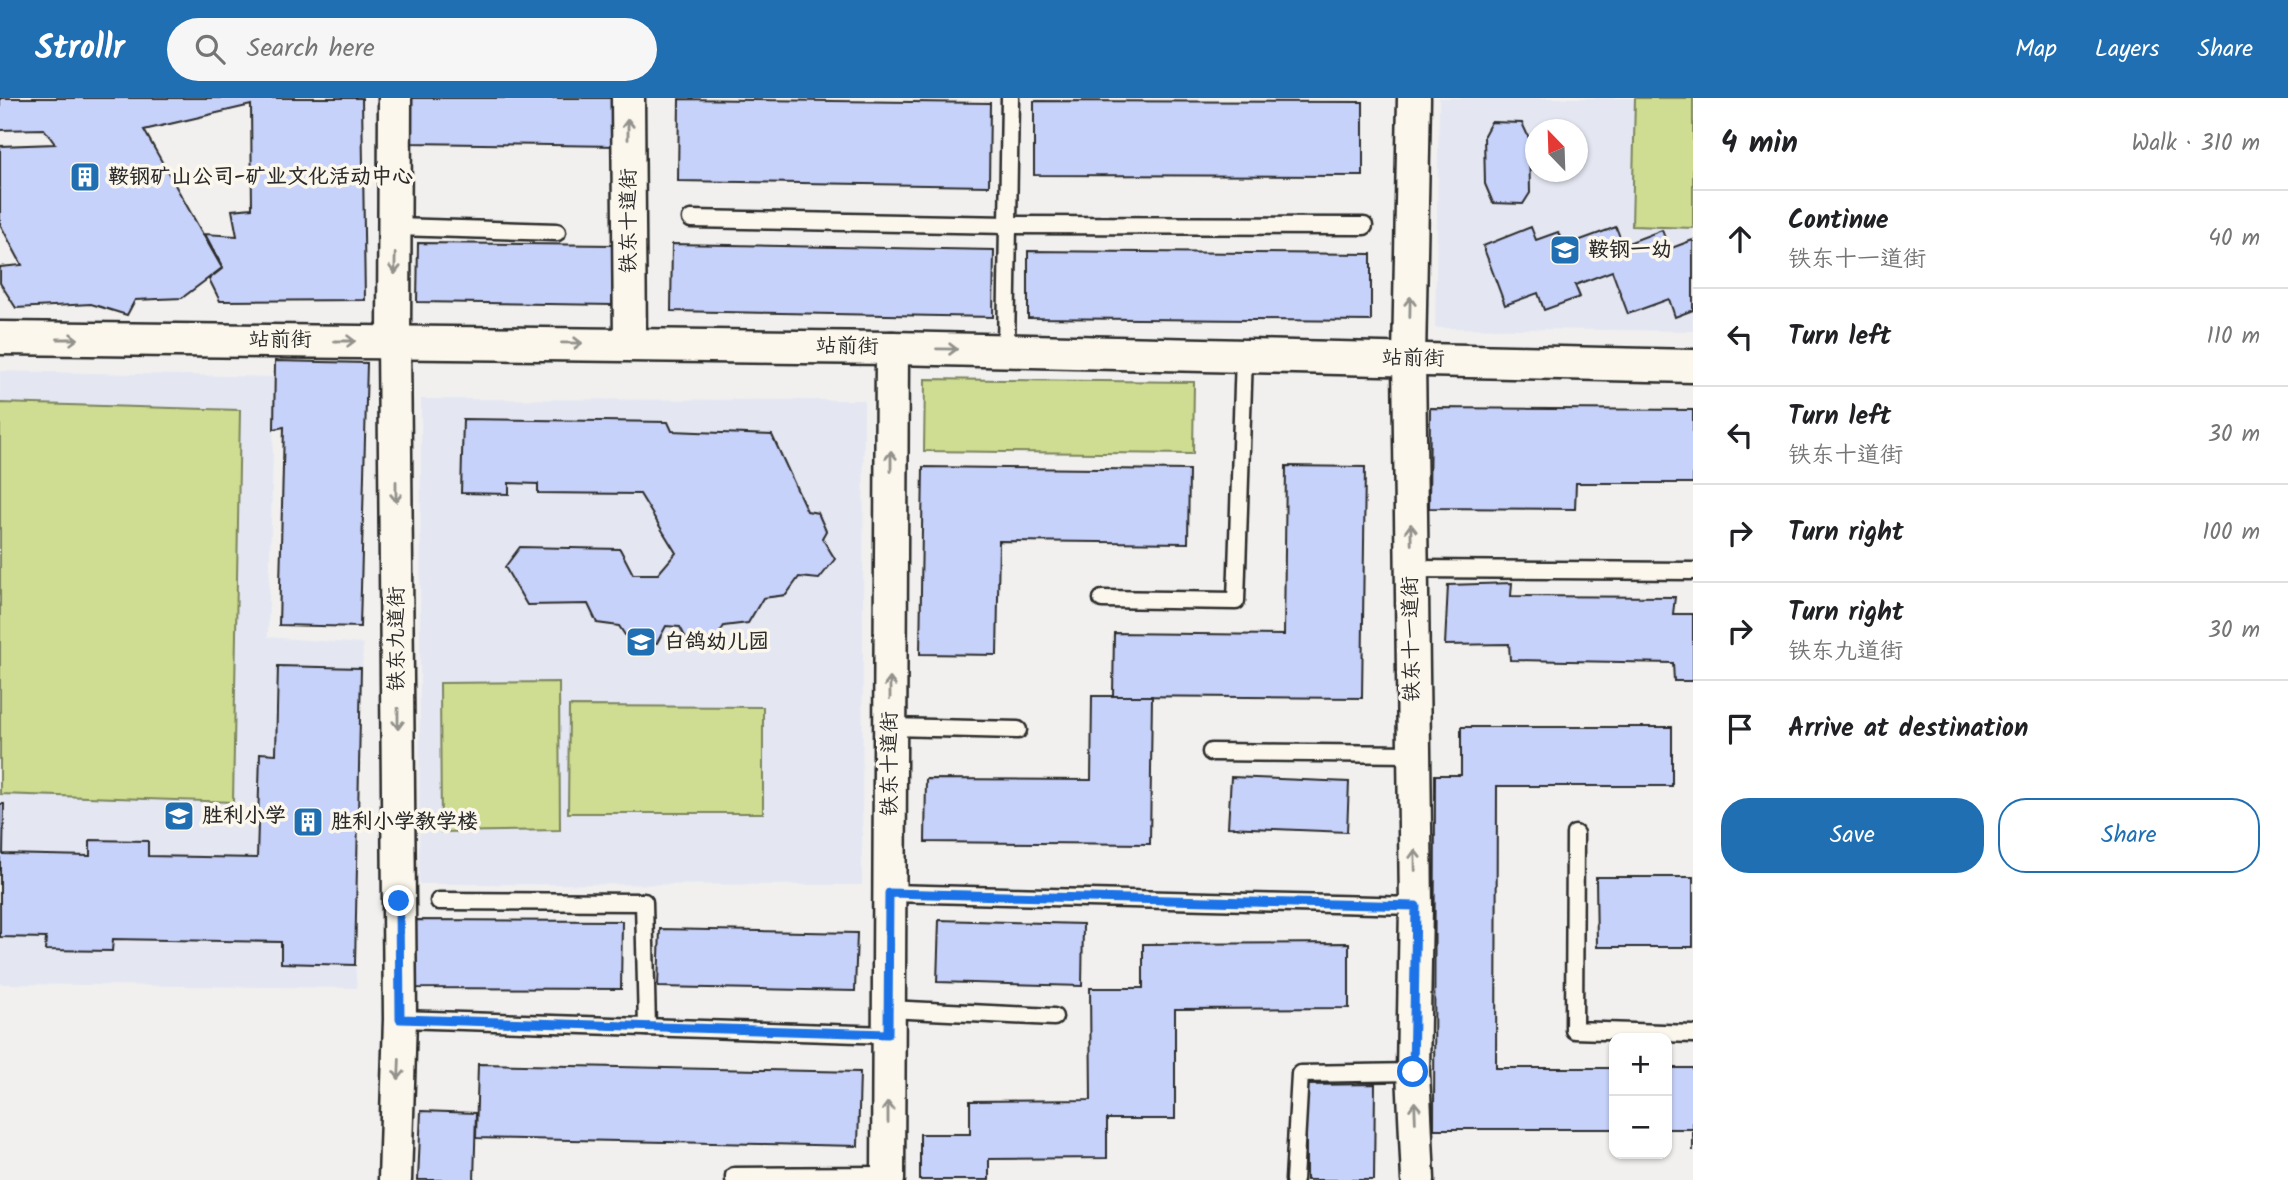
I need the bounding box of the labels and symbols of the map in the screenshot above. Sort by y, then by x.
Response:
one-way arrow [621,118,635,141]
north arrow [1525,119,1588,182]
building icon: 鞍钢矿山公司-矿业文化活动中心 [68,160,102,194]
place label: 鞍钢矿山公司-矿业文化活动中心 [108,161,413,194]
street label: 铁东十道街 [613,169,646,274]
school or university icon: 鞍钢一幼 [1548,233,1582,267]
place label: 鞍钢一幼 [1588,234,1672,267]
one-way arrow [389,252,402,275]
one-way arrow [1403,296,1416,319]
street label: 站前街 [249,324,312,357]
street label: 站前街 [815,330,879,364]
one-way arrow [56,332,79,346]
one-way arrow [333,334,356,348]
one-way arrow [560,337,583,350]
one-way arrow [935,342,958,356]
street label: 站前街 [1381,342,1445,376]
one-way arrow [884,450,898,473]
one-way arrow [389,480,403,503]
one-way arrow [1404,523,1418,546]
street label: 铁东十一道街 [1394,576,1430,702]
street label: 铁东九道街 [381,587,414,692]
school or university icon: 白鸽幼儿园 [624,625,658,659]
place label: 白鸽幼儿园 [664,626,769,659]
one-way arrow [883,677,897,700]
one-way arrow [391,707,405,730]
street label: 铁东十道街 [874,712,907,817]
school or university icon: 胜利小学 [162,799,196,833]
place label: 胜利小学 [202,800,286,833]
building icon: 胜利小学教学楼 [291,805,325,839]
place label: 胜利小学教学楼 [331,806,478,839]
one-way arrow [1408,849,1422,872]
route end [383,885,414,916]
route start [1397,1056,1428,1087]
one-way arrow [392,1057,405,1080]
one-way arrow [881,1101,895,1124]
one-way arrow [1409,1101,1422,1124]

